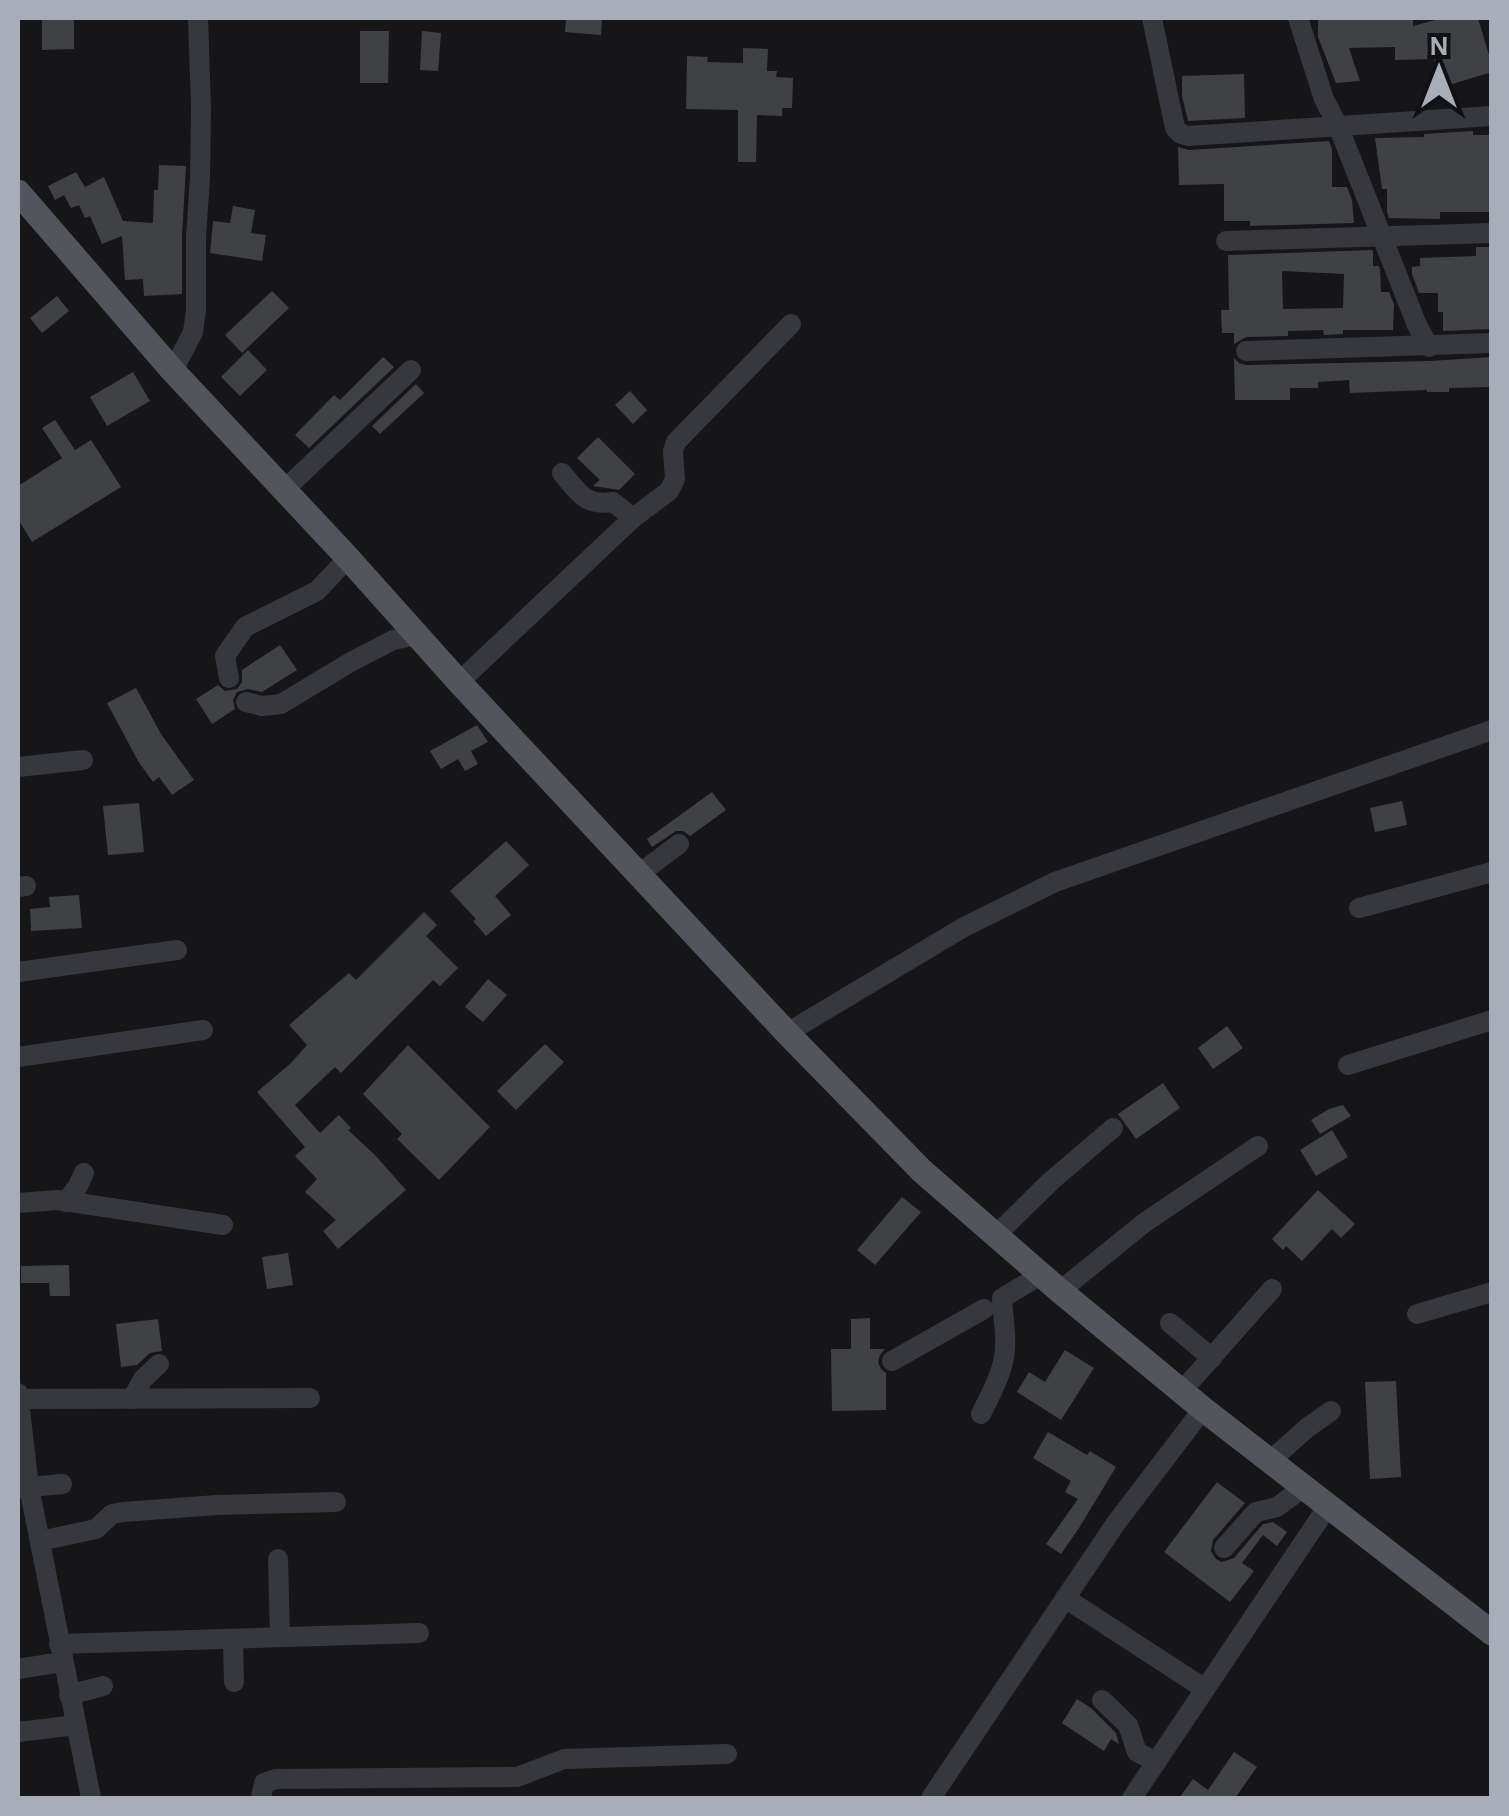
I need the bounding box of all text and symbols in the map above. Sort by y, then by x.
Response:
north arrow [1389,20,1489,120]
text: N [1429,33,1449,61]

